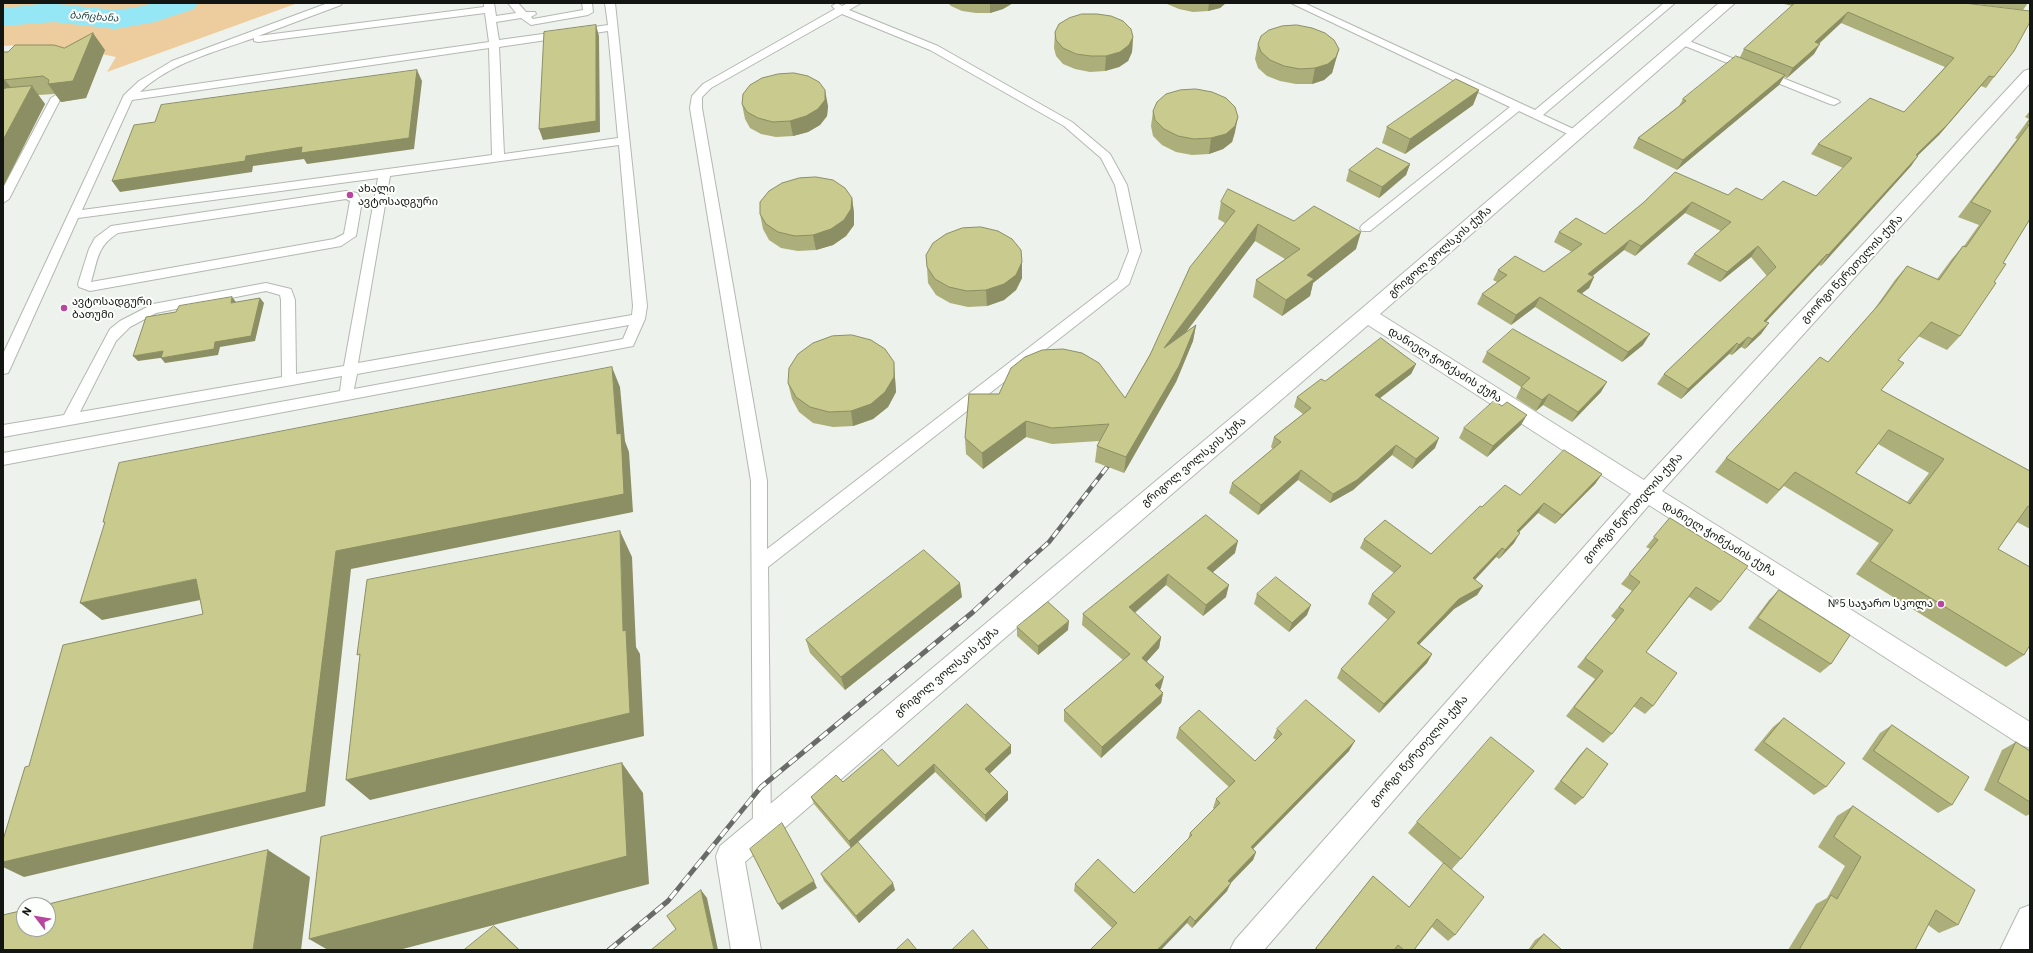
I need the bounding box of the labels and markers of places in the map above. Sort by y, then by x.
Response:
place label: ახალი ავტოსადგური [358,182,438,208]
marker: ახალი ავტოსადგური [345,190,355,200]
place label: ავტოსადგური ბათუმი [72,295,152,321]
marker: ავტოსადგური ბათუმი [59,303,69,313]
place label: №5 საჯარო სკოლა [1828,597,1933,611]
marker: №5 საჯარო სკოლა [1936,599,1946,609]

